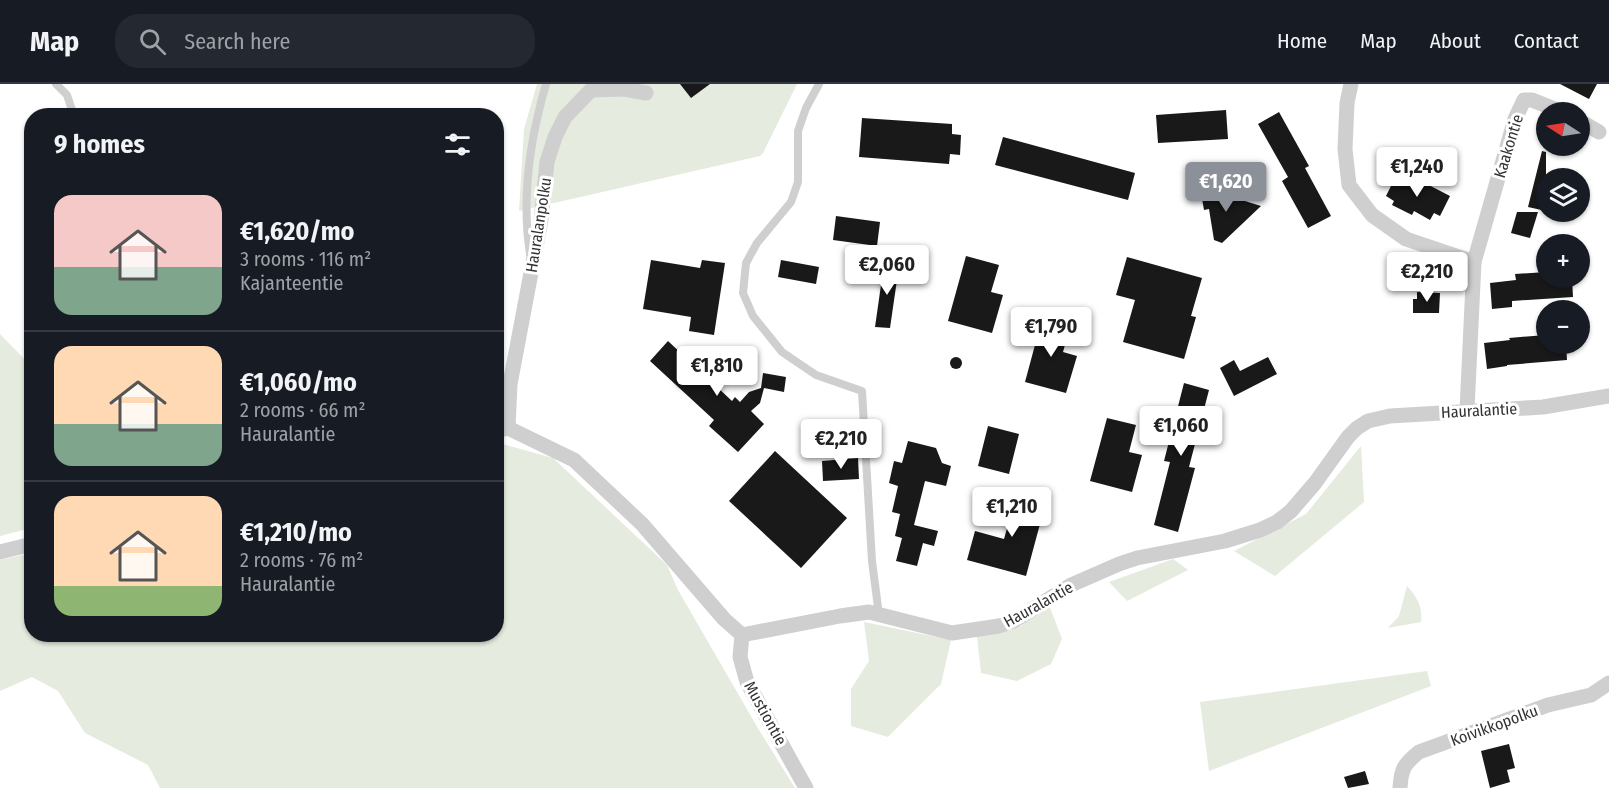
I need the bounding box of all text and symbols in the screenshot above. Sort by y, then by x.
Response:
search box [115,14,535,68]
text: Map [30,25,79,58]
icon: search [136,25,169,58]
text: Search here [184,28,290,55]
text: Home [1277,28,1327,54]
text: Map [1360,28,1397,54]
text: About [1430,28,1481,54]
text: Contact [1514,28,1579,54]
north arrow [1536,102,1590,156]
map controls [1536,102,1590,354]
street label: Kaakontie [1490,112,1527,180]
icon: filters [441,128,474,161]
text: 9 homes [54,129,145,160]
pin: €1,240 [1368,147,1466,198]
text: €1,240 [1390,154,1444,178]
pin: €1,620 [1177,162,1275,213]
button: layers [1536,168,1590,222]
text: €1,620 [1199,169,1253,193]
street label: Hauralanpolku [522,176,555,274]
text: €1,620/mo [240,216,354,247]
icon: home [102,219,174,291]
button: + [1536,234,1590,288]
pin: €2,060 [838,245,936,296]
text: 3 rooms · 116 m² [240,247,371,271]
text: €2,060 [859,252,915,276]
pin: €2,210 [1378,252,1476,303]
text: €2,210 [1401,259,1453,283]
text: Kajanteentie [240,271,343,295]
button: − [1536,300,1590,354]
pin: €1,790 [1002,307,1100,358]
text: €1,790 [1025,314,1077,338]
pin: €1,810 [668,346,766,397]
text: €1,810 [691,353,743,377]
text: €1,060/mo [240,367,357,398]
icon: home [102,370,174,442]
text: 2 rooms · 66 m² [240,398,366,422]
street label: Hauralantie [1440,399,1518,422]
pin: €1,060 [1132,406,1230,457]
text: €1,060 [1153,413,1209,437]
pin: €2,210 [792,419,890,470]
text: Hauralantie [240,422,335,446]
text: €2,210 [815,426,867,450]
pin: €1,210 [963,487,1061,538]
text: €1,210 [986,494,1038,518]
text: €1,210/mo [240,517,352,548]
icon: home [102,520,174,592]
text: 2 rooms · 76 m² [240,548,363,572]
text: Hauralantie [240,572,335,596]
street label: Hauralantie [1000,578,1076,631]
street label: Mustiontie [740,678,791,748]
street label: Koivikkopolku [1448,701,1541,750]

